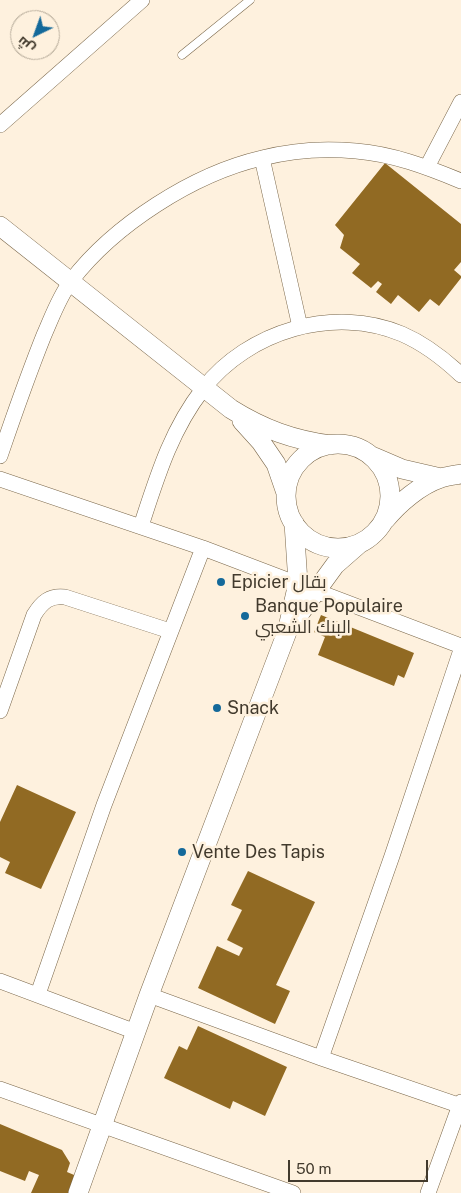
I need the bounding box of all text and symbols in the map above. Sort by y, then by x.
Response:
north arrow [10,10,60,60]
text: ش [14,33,38,57]
place label: Epicier بقال [231,571,326,593]
marker: Epicier بقال [215,576,227,588]
place label: Banque Populaire البنك الشعبي [255,595,403,638]
marker: Banque Populaire البنك الشعبي [239,610,251,622]
place label: Snack [227,697,279,719]
marker: Snack [211,702,223,714]
place label: Vente Des Tapis [192,841,325,863]
marker: Vente Des Tapis [176,846,188,858]
scale bar [291,1150,431,1182]
text: 50 m [296,1160,331,1177]

